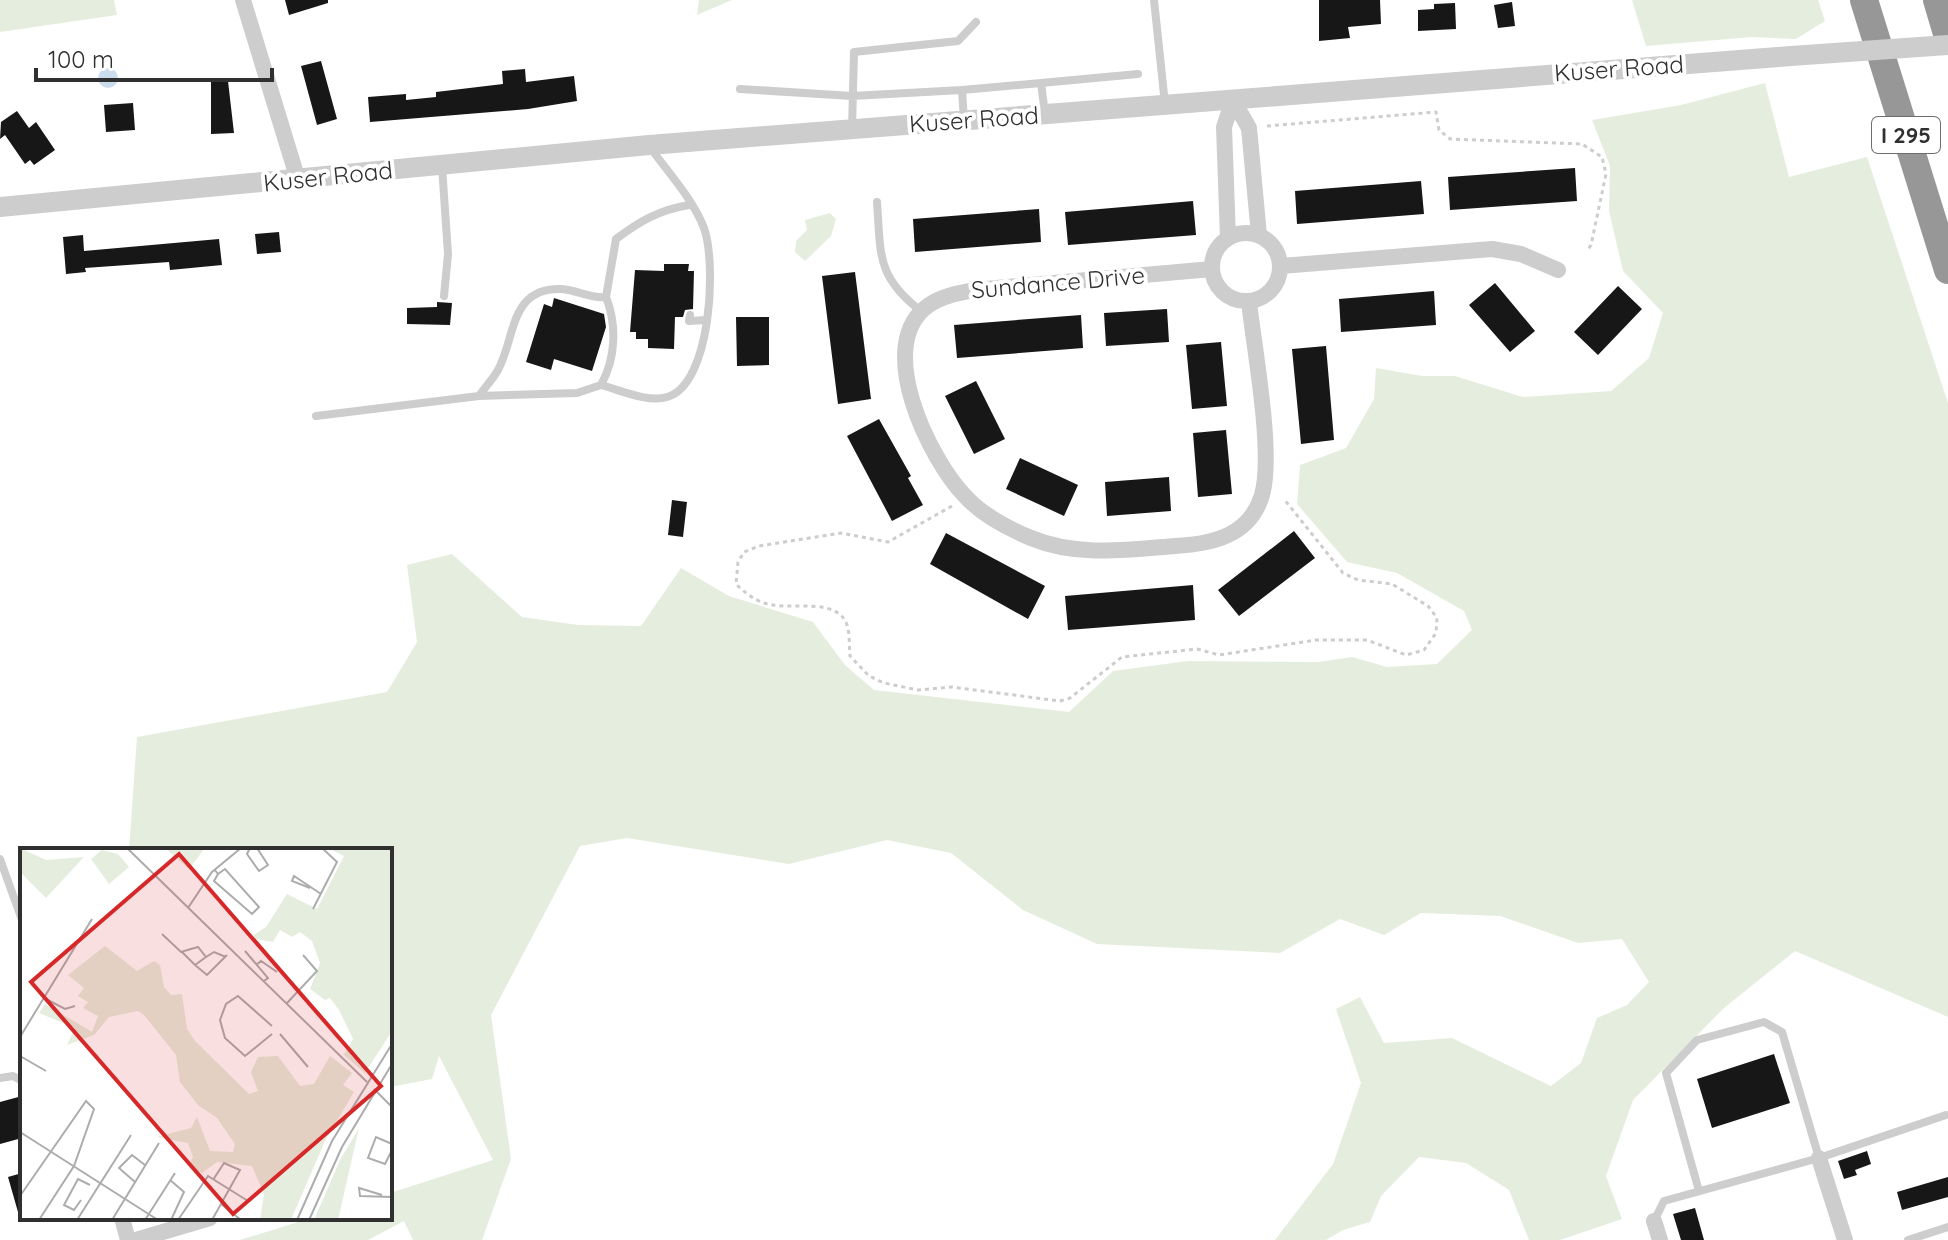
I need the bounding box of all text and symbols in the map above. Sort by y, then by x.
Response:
scale bar [36,32,272,82]
text: 100 m [48,44,114,74]
street label: Kuser Road [1553,49,1685,87]
street label: Kuser Road [908,100,1040,138]
road number: I 295 [1872,117,1940,153]
street label: Kuser Road [262,154,394,198]
street label: Sundance Drive [970,259,1146,305]
inset map [20,848,392,1220]

